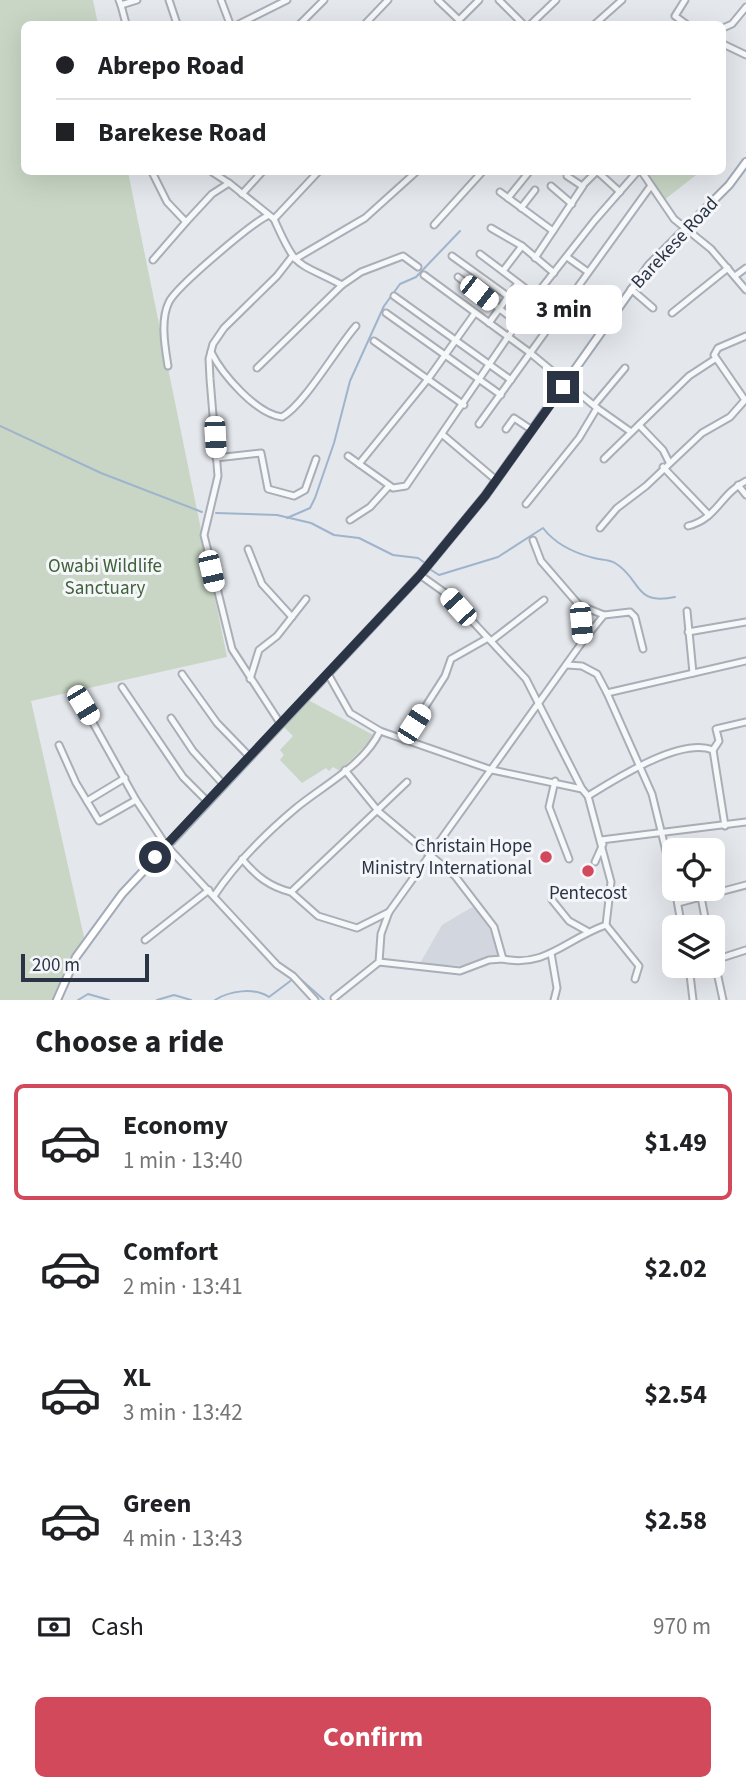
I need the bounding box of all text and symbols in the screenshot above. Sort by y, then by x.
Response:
text: Abrepo Road [98,47,244,84]
text: Barekese Road [98,114,267,151]
street label: Barekese Road [625,191,725,295]
car [456,272,503,314]
callout: 3 min [505,286,621,334]
text: 3 min [536,293,592,326]
route end [547,371,579,403]
car [204,415,227,459]
car [197,548,226,594]
park label: Owabi Wildlife Sanctuary [48,553,162,602]
car [437,584,480,630]
car [569,601,594,645]
car [64,682,103,728]
car [394,701,435,747]
place label: Christain Hope Ministry International [361,833,532,882]
map controls [662,838,725,978]
button: locate [662,838,725,901]
route start [139,841,171,873]
marker: Christain Hope Ministry International [538,849,554,865]
marker: Pentecost [580,863,596,879]
place label: Pentecost [549,880,628,907]
button: layers [662,915,725,978]
scale bar [21,951,149,983]
text: 200 m [32,952,80,979]
text: Choose a ride [35,1019,224,1065]
text: Economy [123,1107,228,1144]
icon: car [39,1111,102,1174]
text: $1.49 [644,1124,707,1161]
text: 1 min · 13:40 [123,1144,243,1177]
text: Comfort [123,1233,218,1270]
icon: car [39,1237,102,1300]
text: $2.02 [644,1250,707,1287]
text: 2 min · 13:41 [123,1270,243,1303]
text: XL [123,1359,151,1396]
icon: car [39,1363,102,1426]
text: $2.54 [644,1376,707,1413]
text: 3 min · 13:42 [123,1396,243,1429]
text: Green [123,1485,191,1522]
icon: car [39,1489,102,1552]
text: $2.58 [644,1502,707,1539]
text: 4 min · 13:43 [123,1522,243,1555]
icon: cash [35,1608,73,1646]
text: Cash [91,1608,144,1645]
text: 970 m [653,1610,711,1643]
button: Confirm [35,1697,711,1777]

